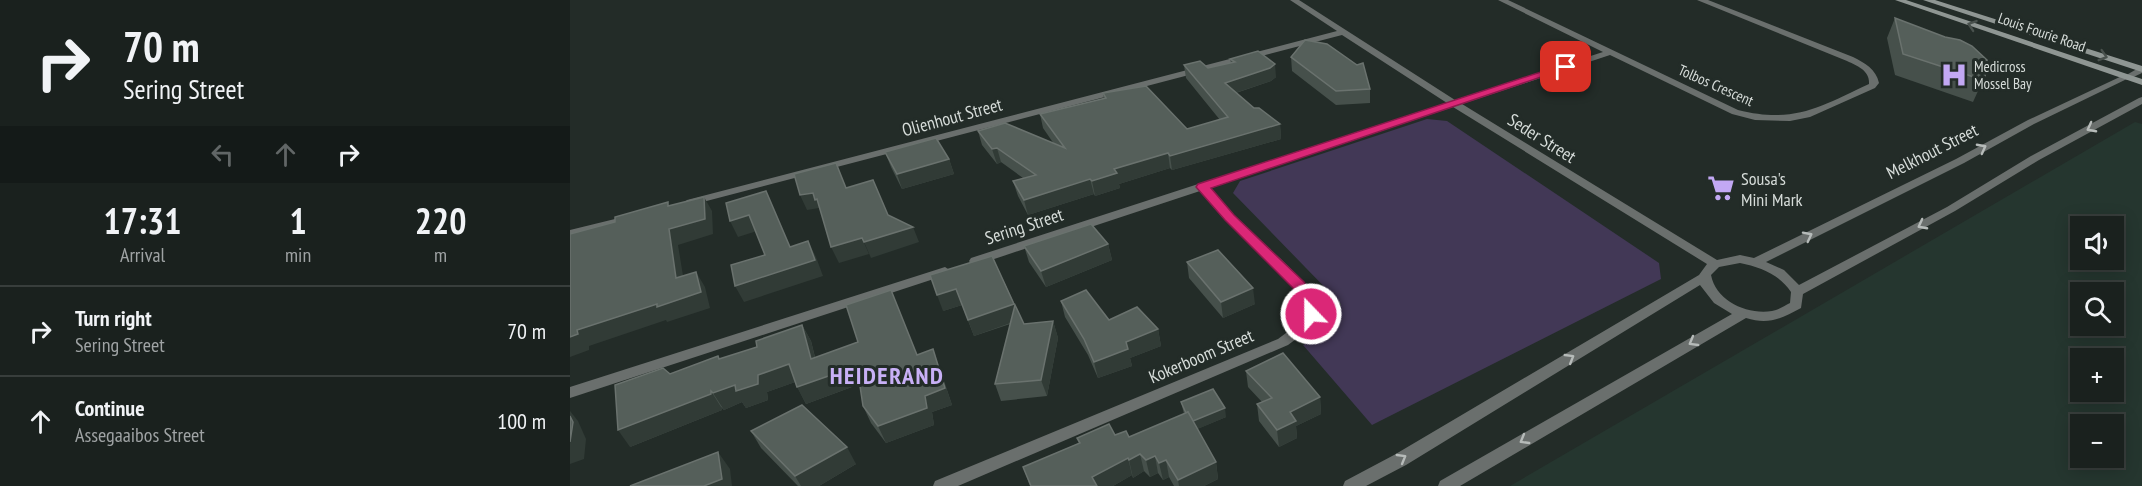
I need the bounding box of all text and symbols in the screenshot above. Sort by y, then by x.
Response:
street label: Louis Fourie Road [1996,8,2088,56]
text: 70 m [123,19,200,74]
one-way arrow [1967,19,1978,32]
icon: right [24,24,102,102]
pin [1540,41,1591,92]
one-way arrow [2097,49,2108,62]
icon: arrive [1549,50,1582,83]
place label: Medicross Mossel Bay [1974,57,2032,93]
street label: Tolbos Crescent [1675,60,1757,110]
hospital icon: Medicross Mossel Bay [1939,60,1969,90]
text: Sering Street [123,72,244,106]
street label: Olienhout Street [899,93,1005,141]
street label: Seder Street [1504,108,1581,168]
street label: Melkhout Street [1882,118,1982,184]
one-way arrow [2086,121,2097,132]
icon: left [206,138,239,171]
icon: ahead [269,138,302,171]
icon: right [332,138,365,171]
one-way arrow [1976,144,1986,155]
place label: Sousa's Mini Mark [1741,167,1803,211]
supermarket icon: Sousa's Mini Mark [1706,173,1736,203]
text: 17:31 [104,197,181,244]
text: 1 [289,197,307,244]
text: 220 [415,197,466,244]
street label: Sering Street [982,203,1066,249]
map controls [2070,216,2124,468]
button: sound [2070,216,2124,270]
one-way arrow [1917,218,1928,229]
one-way arrow [1802,232,1812,243]
text: Arrival [120,242,165,268]
text: min [285,242,311,268]
text: m [434,242,447,268]
position arrow [1279,282,1343,346]
button: search [2070,282,2124,336]
text: Turn right [75,304,152,332]
icon: right [24,315,57,348]
text: 70 m [507,317,546,345]
street label: Kokerboom Street [1145,324,1257,388]
text: Sering Street [75,332,165,358]
one-way arrow [1689,335,1699,347]
button: + [2070,348,2124,402]
one-way arrow [1564,354,1574,366]
district label: HEIDERAND [830,360,944,391]
text: Continue [75,394,145,422]
icon: ahead [24,405,57,438]
text: 100 m [497,407,546,435]
button: − [2070,414,2124,468]
text: Assegaaibos Street [75,422,205,448]
one-way arrow [1520,433,1531,444]
one-way arrow [1396,454,1406,466]

